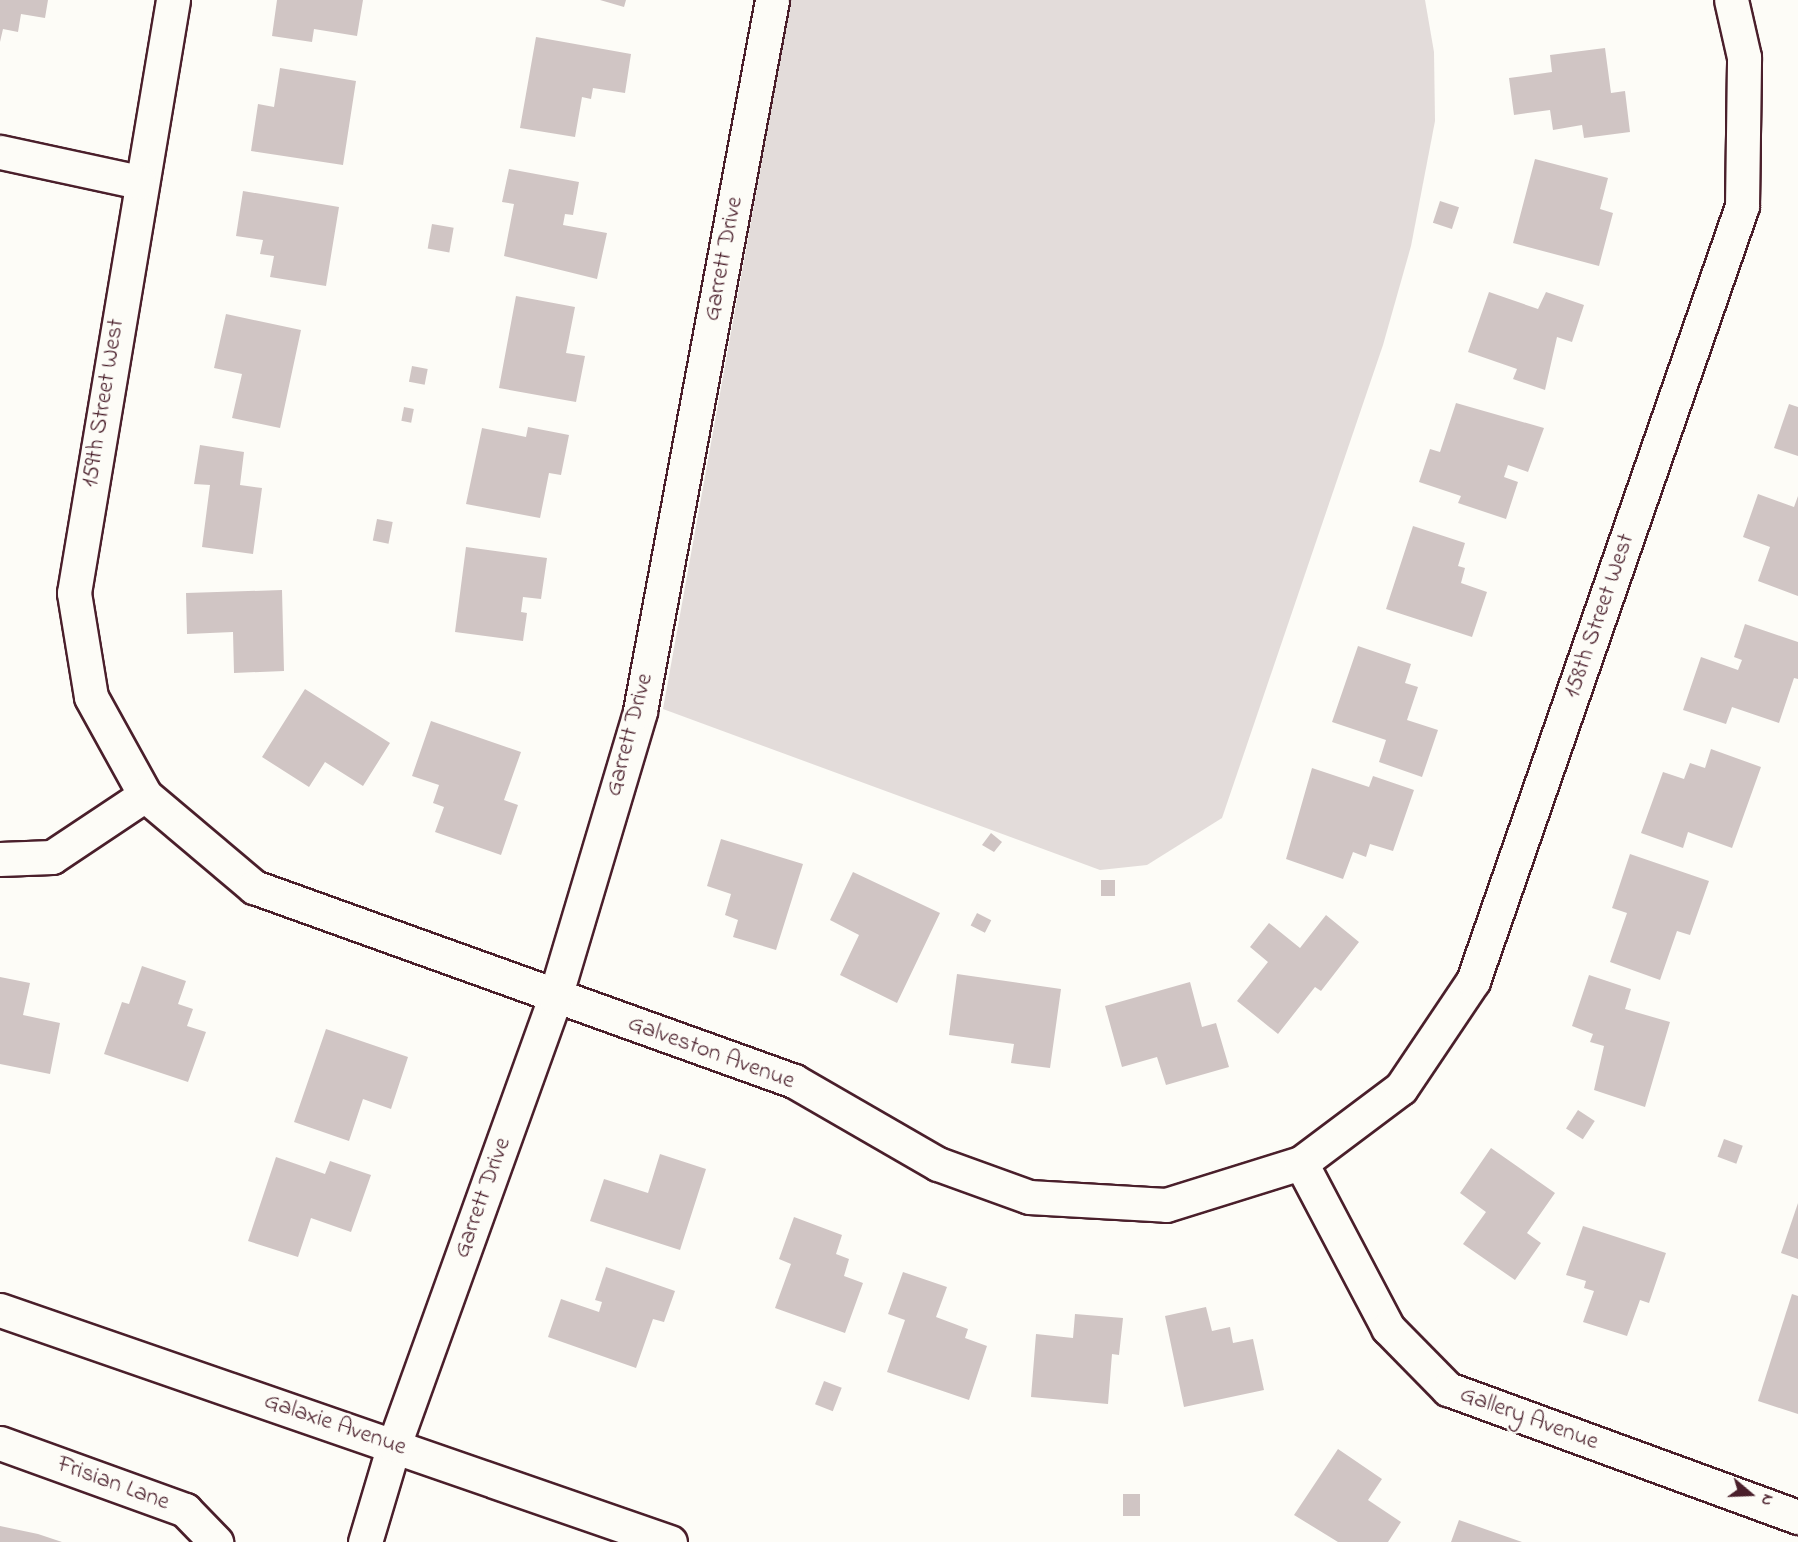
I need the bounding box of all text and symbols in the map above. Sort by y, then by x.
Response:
street label: Garrett Drive [698,194,750,324]
street label: 159th Street West [76,317,132,489]
street label: 158th Street West [1558,530,1642,702]
street label: Garrett Drive [600,670,660,800]
street label: Galveston Avenue [624,1010,798,1096]
street label: Garrett Drive [448,1134,518,1262]
street label: Gallery Avenue [1456,1381,1602,1457]
street label: Galaxie Avenue [260,1387,410,1463]
street label: Frisian Lane [53,1450,173,1518]
north arrow [1720,1464,1780,1524]
text: N [1754,1491,1780,1509]

